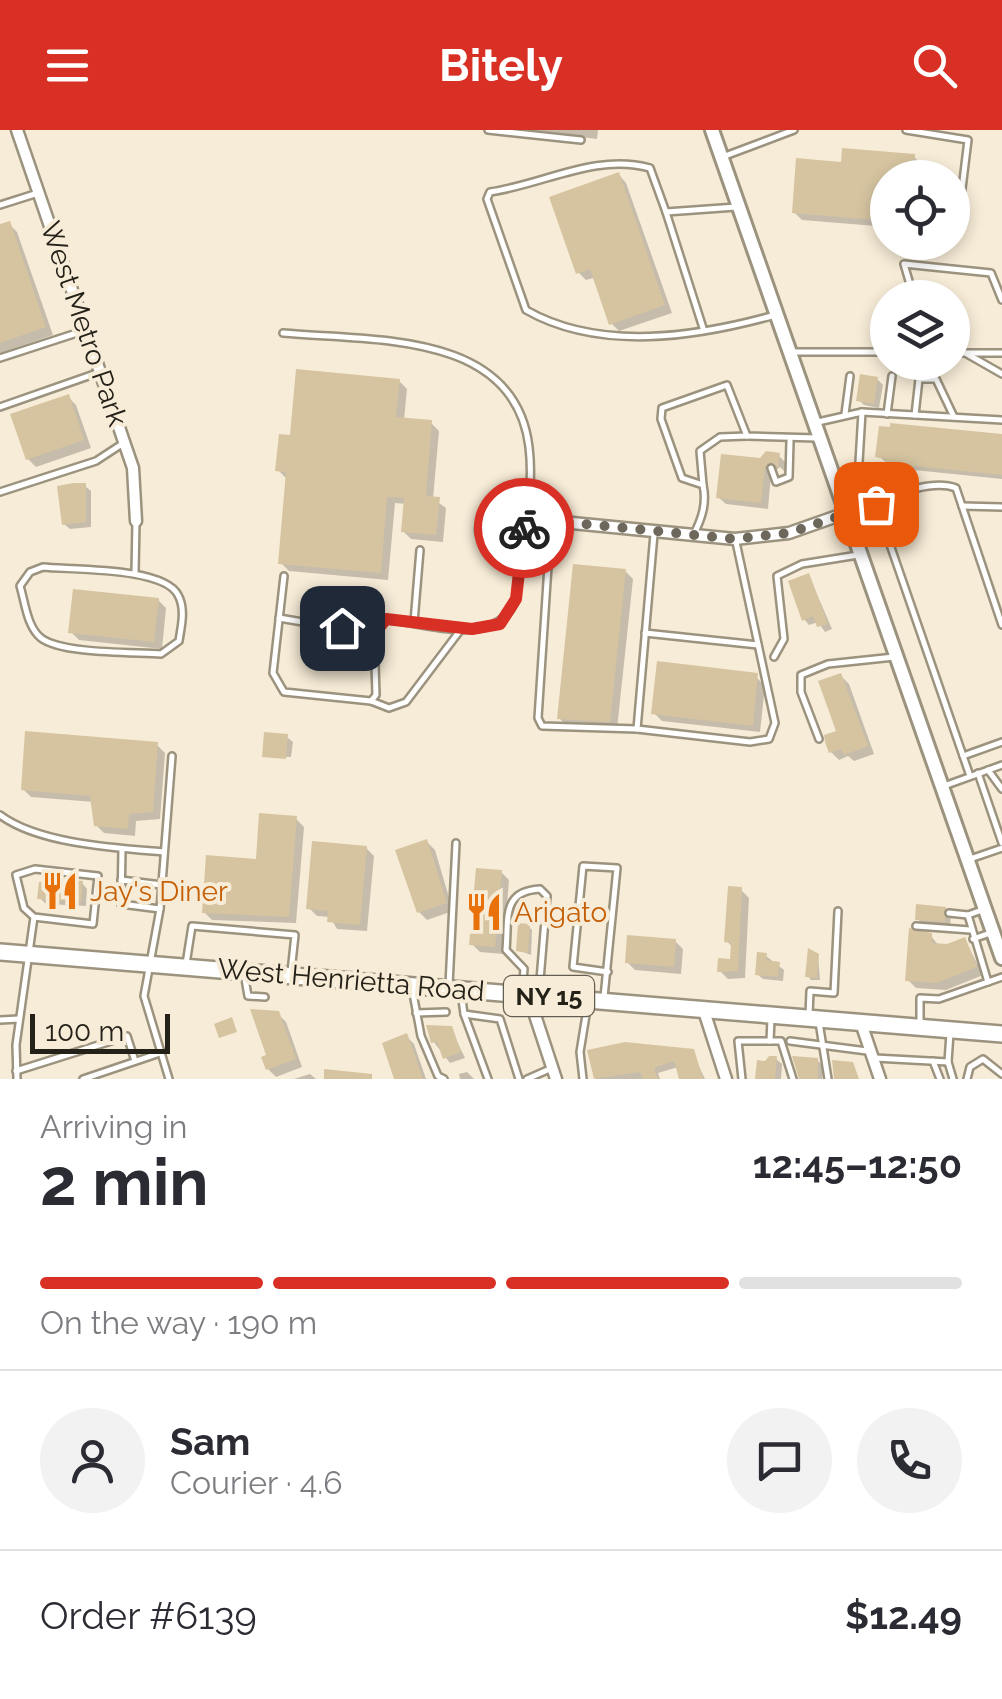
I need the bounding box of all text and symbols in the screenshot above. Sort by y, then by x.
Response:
icon: menu [40,38,95,93]
icon: search [907,38,962,93]
text: Bitely [439,39,563,92]
map controls [870,160,970,380]
button: locate [870,160,970,260]
street label: West Metro Park [34,217,135,431]
button: layers [870,280,970,380]
pin [834,462,919,547]
icon: bag [849,477,904,532]
courier [474,478,574,578]
icon: bike [497,501,552,556]
pin [300,586,385,671]
icon: home [315,601,370,656]
restaurant icon: Jay's Diner [39,870,81,912]
place label: Jay's Diner [90,875,228,908]
restaurant icon: Arigato [463,891,505,933]
place label: Arigato [514,896,607,929]
street label: West Henrietta Road [216,952,486,1008]
road number: NY 15 [504,976,594,1016]
scale bar [30,1009,170,1054]
text: 100 m [45,1015,124,1048]
text: Arriving in [40,1108,187,1145]
text: 12:45–12:50 [753,1142,962,1187]
text: 2 min [40,1144,209,1220]
text: On the way · 190 m [40,1304,317,1341]
button: person [40,1408,145,1513]
button: chat [727,1408,832,1513]
button: phone [857,1408,962,1513]
text: Sam [170,1419,250,1464]
text: Courier · 4.6 [170,1464,343,1501]
text: Order #6139 [40,1593,257,1638]
text: $12.49 [845,1593,962,1638]

